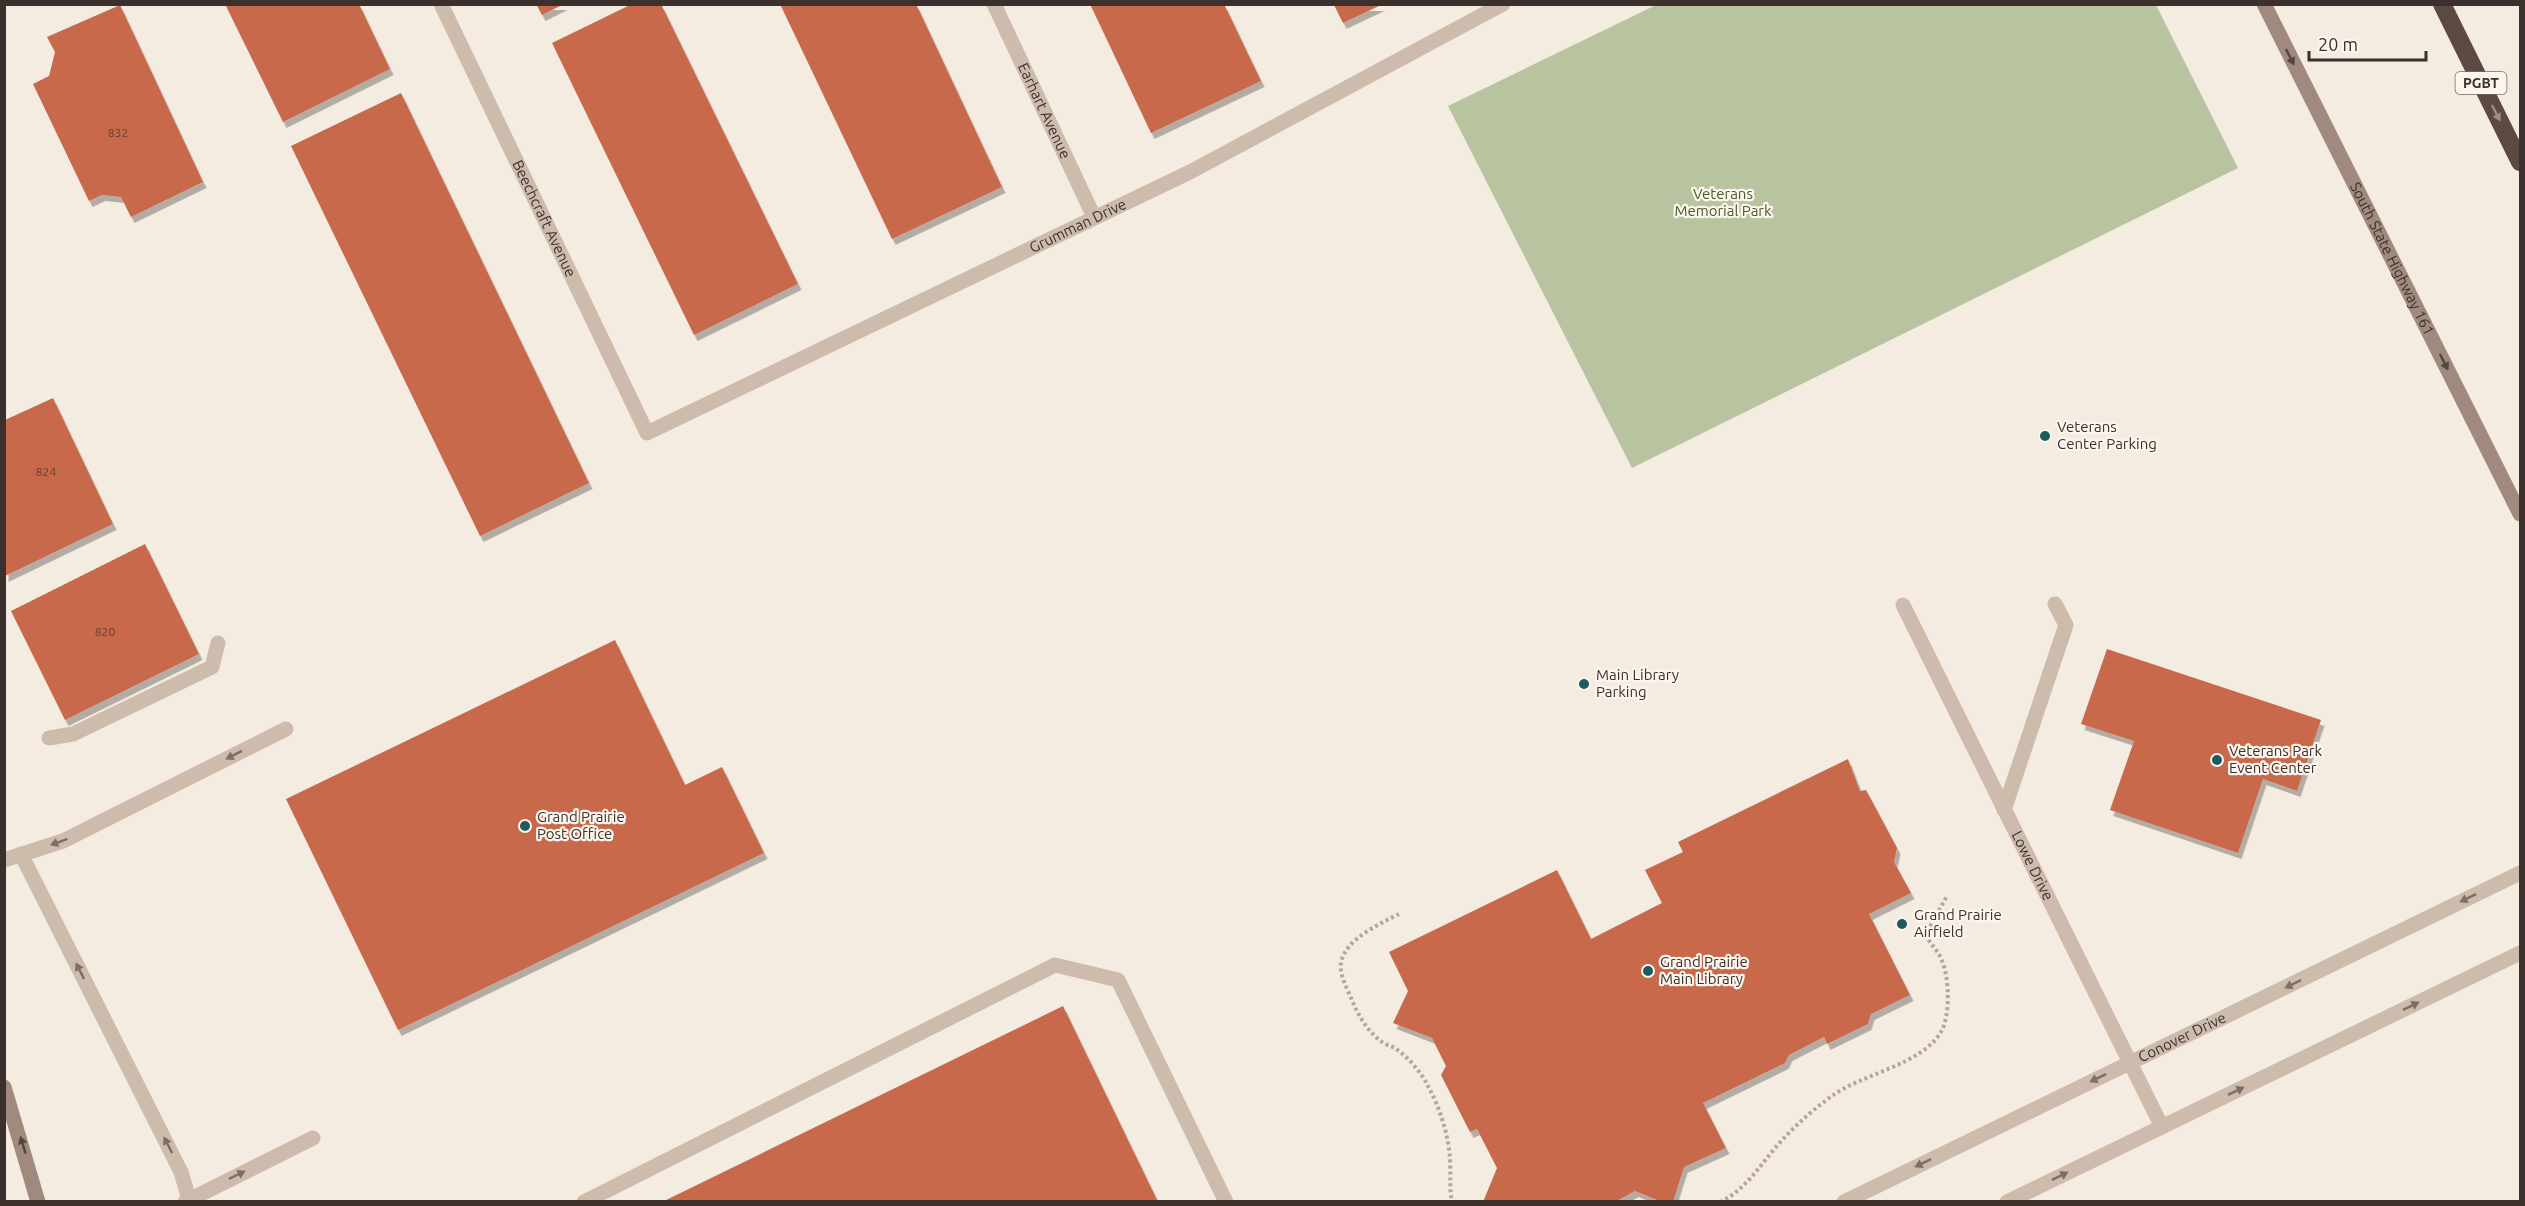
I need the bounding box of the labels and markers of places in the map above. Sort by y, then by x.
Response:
place label: Veterans Center Parking [2057,418,2157,452]
marker: Veterans Center Parking [2038,429,2052,443]
place label: Main Library Parking [1596,666,1679,700]
marker: Main Library Parking [1577,677,1591,691]
place label: Veterans Park Event Center [2229,742,2323,776]
marker: Veterans Park Event Center [2210,753,2224,767]
place label: Grand Prairie Post Office [537,808,625,842]
marker: Grand Prairie Post Office [518,819,532,833]
place label: Grand Prairie Airfield [1914,906,2002,940]
marker: Grand Prairie Airfield [1895,917,1909,931]
place label: Grand Prairie Main Library [1660,953,1748,987]
marker: Grand Prairie Main Library [1641,964,1655,978]

